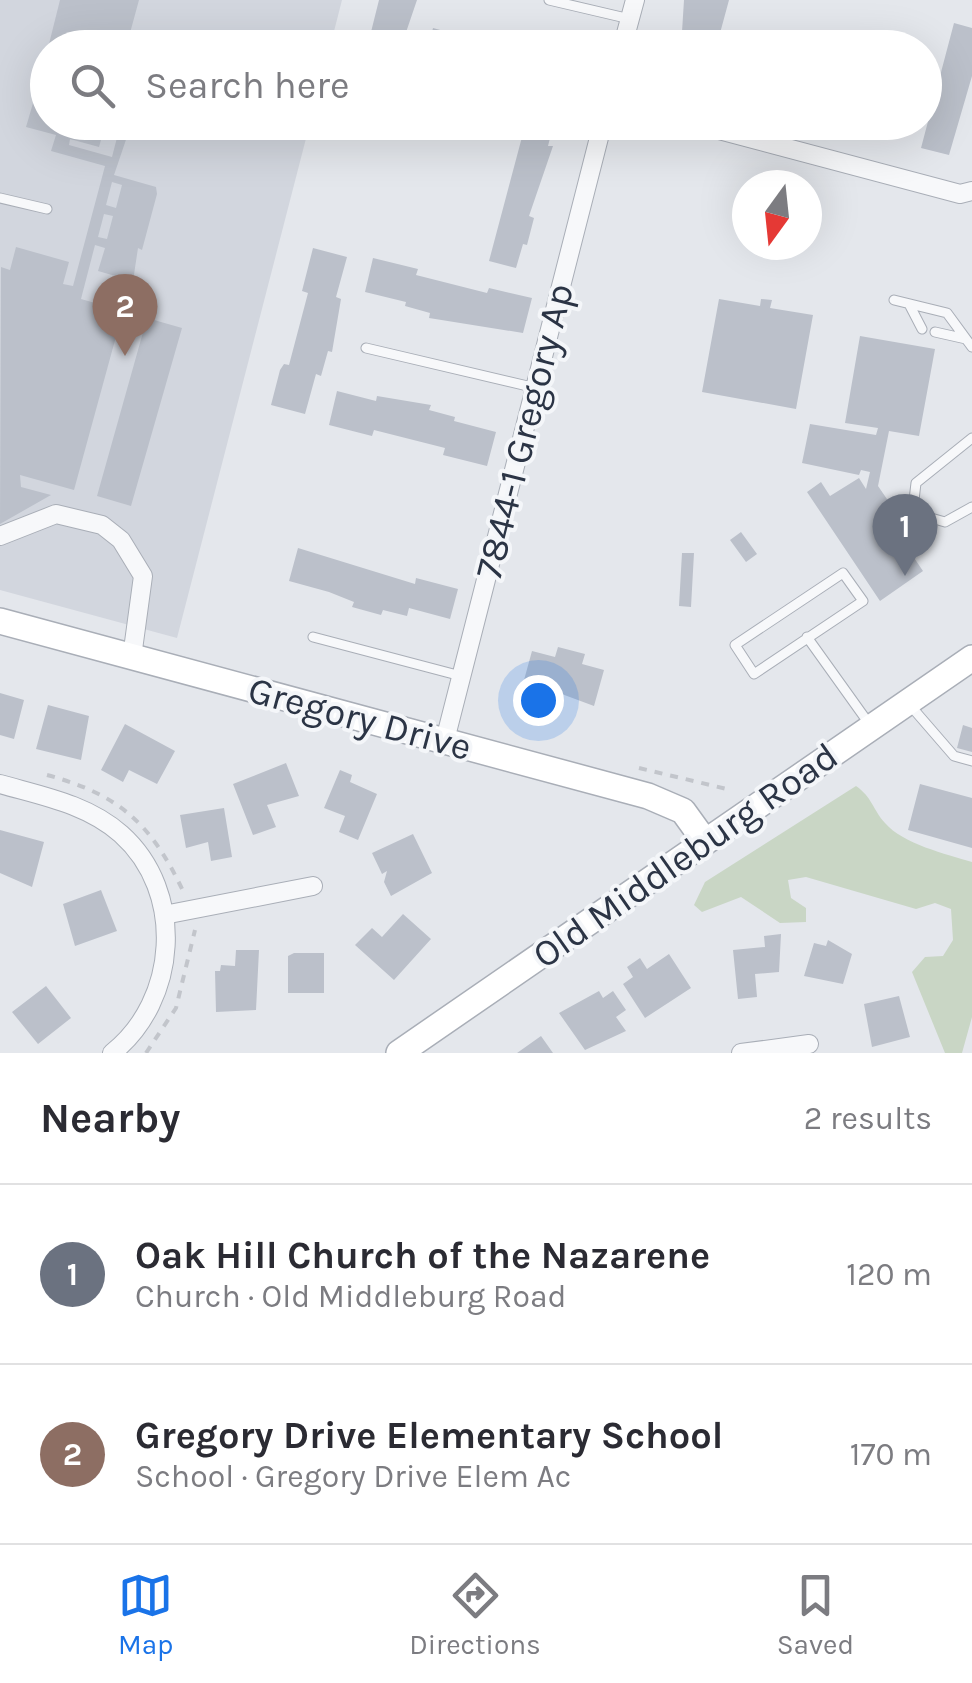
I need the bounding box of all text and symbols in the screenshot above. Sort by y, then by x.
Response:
search box [30,30,942,140]
icon: search [65,58,120,113]
text: Search here [145,63,349,108]
north arrow [732,170,822,260]
pin: 2 [92,274,158,356]
street label: 7844-1 Gregory Ap [466,279,583,584]
pin: 1 [872,494,938,576]
street label: Gregory Drive [243,667,476,770]
your location [513,675,564,726]
street label: Old Middleburg Road [524,733,846,978]
text: Nearby [40,1093,180,1143]
text: 2 results [804,1100,932,1137]
text: Oak Hill Church of the Nazarene [135,1233,710,1278]
text: 1 [67,1256,78,1293]
text: 120 m [846,1256,932,1293]
text: Church · Old Middleburg Road [135,1278,566,1315]
text: Gregory Drive Elementary School [135,1413,723,1458]
text: 2 [63,1436,82,1473]
text: 170 m [850,1436,932,1473]
text: School · Gregory Drive Elem Ac [135,1458,571,1495]
tab: Map [118,1568,173,1661]
tab: Directions [409,1568,541,1661]
tab: Saved [777,1568,854,1661]

